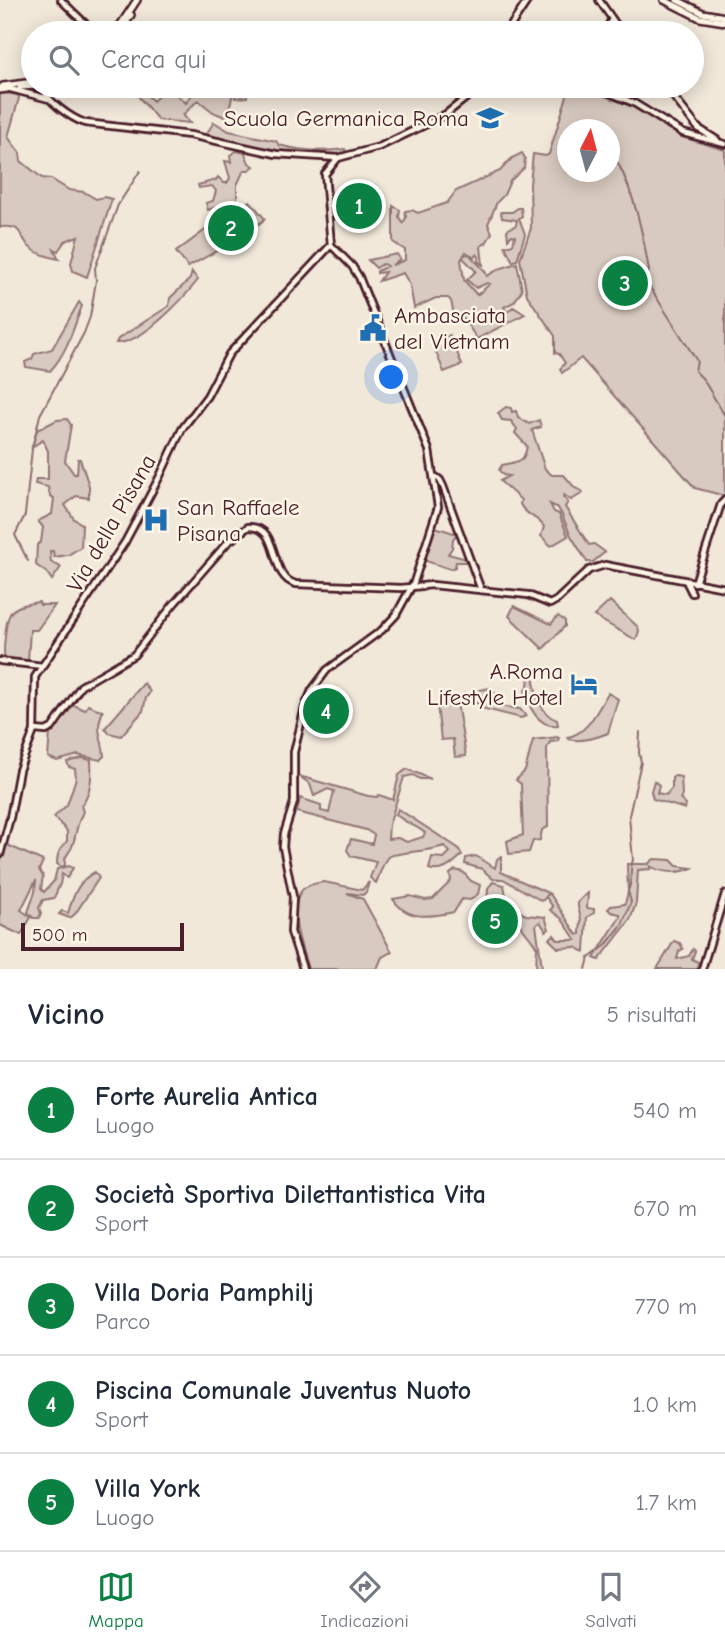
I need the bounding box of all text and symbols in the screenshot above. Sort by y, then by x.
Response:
search box [21,21,704,98]
icon: search [45,41,83,79]
text: Cerca qui [101,45,207,75]
school or university icon: Scuola Germanica Roma [475,103,505,133]
place label: Scuola Germanica Roma [224,105,469,132]
north arrow [557,119,620,182]
pin: 1 [336,180,382,232]
pin: 2 [208,202,254,254]
pin: 3 [602,257,648,309]
place label: Ambasciata del Vietnam [394,302,510,355]
public building icon: Ambasciata del Vietnam [358,313,388,343]
your location [374,360,408,394]
street label: Via della Pisana [61,450,162,597]
place label: San Raffaele Pisana [177,494,300,547]
hospital icon: San Raffaele Pisana [141,505,171,535]
place label: A.Roma Lifestyle Hotel [427,658,563,711]
hotel icon: A.Roma Lifestyle Hotel [569,669,599,699]
pin: 4 [303,685,349,737]
pin: 5 [472,895,518,947]
scale bar [21,920,184,952]
text: 500 m [32,924,88,946]
text: Vicino [28,997,105,1032]
text: 5 risultati [607,1001,697,1028]
text: Forte Aurelia Antica [95,1082,318,1112]
text: 1 [46,1097,56,1124]
text: 540 m [633,1097,697,1124]
text: Luogo [95,1112,155,1139]
text: Società Sportiva Dilettantistica Vita [95,1180,486,1210]
text: 2 [45,1195,57,1222]
text: 670 m [633,1195,697,1222]
text: Sport [95,1210,148,1237]
text: Villa Doria Pamphilj [95,1278,314,1308]
text: 3 [45,1293,57,1320]
text: 770 m [635,1293,697,1320]
text: Parco [95,1308,150,1335]
text: Piscina Comunale Juventus Nuoto [95,1376,471,1406]
text: 4 [46,1391,56,1418]
text: 1.0 km [633,1391,697,1418]
text: Sport [95,1406,148,1433]
text: Villa York [95,1474,200,1504]
text: 5 [45,1489,57,1516]
text: 1.7 km [636,1489,697,1516]
text: Luogo [95,1504,155,1531]
tab: Mappa [88,1568,144,1632]
tab: Indicazioni [320,1568,409,1632]
tab: Salvati [585,1568,637,1632]

